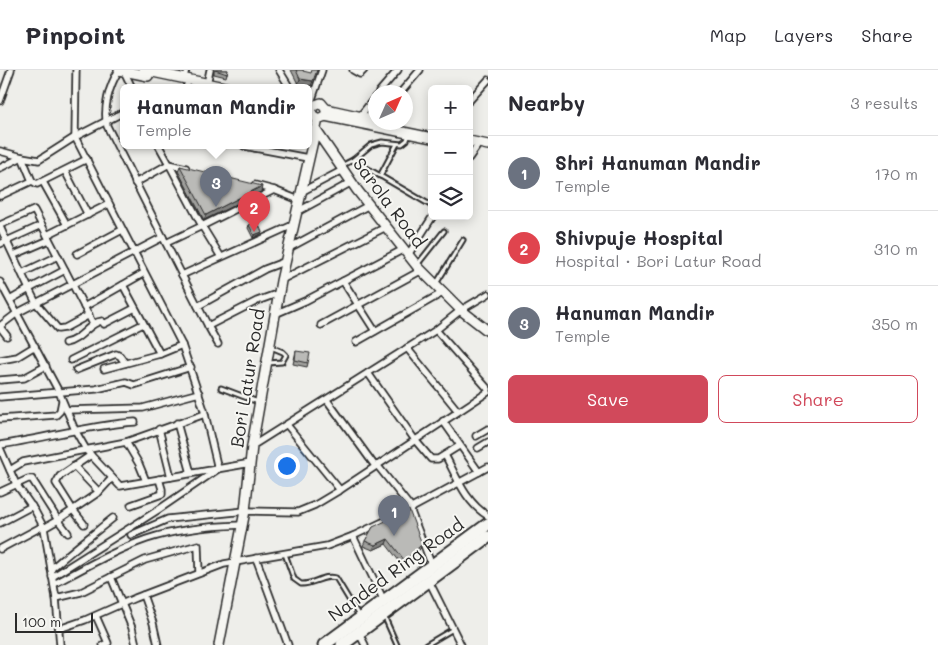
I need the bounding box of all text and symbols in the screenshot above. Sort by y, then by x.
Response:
text: Pinpoint [25,19,126,50]
text: Map [710,23,746,47]
text: Layers [774,23,833,47]
text: Share [861,23,913,47]
popup [120,84,312,149]
north arrow [368,85,413,130]
map controls [428,85,473,220]
button: + [428,85,473,130]
text: Nearby [508,89,585,116]
text: 3 results [850,92,918,113]
text: Hanuman Mandir [136,94,296,119]
text: Temple [136,119,192,140]
button: − [428,130,473,175]
text: Shri Hanuman Mandir [555,150,761,175]
street label: Sarola Road [348,152,432,253]
text: 1 [520,163,528,184]
text: 170 m [874,163,918,184]
pin: 3 [200,166,232,207]
button: layers [428,175,473,220]
text: Temple [555,175,610,196]
pin: 2 [238,191,270,232]
text: Shivpuje Hospital [555,225,723,250]
text: 2 [520,238,528,259]
text: 310 m [874,238,918,259]
text: Hospital · Bori Latur Road [555,250,761,271]
text: Hanuman Mandir [555,300,715,325]
street label: Bori Latur Road [224,307,270,449]
text: 3 [519,313,529,334]
text: 350 m [872,313,918,334]
text: Temple [555,325,610,346]
button: Save [508,375,708,423]
button: Share [718,375,918,423]
your location [274,453,300,479]
pin: 1 [378,495,410,536]
street label: Nanded Ring Road [323,512,468,627]
scale bar [15,610,92,633]
text: 100 m [22,612,61,631]

